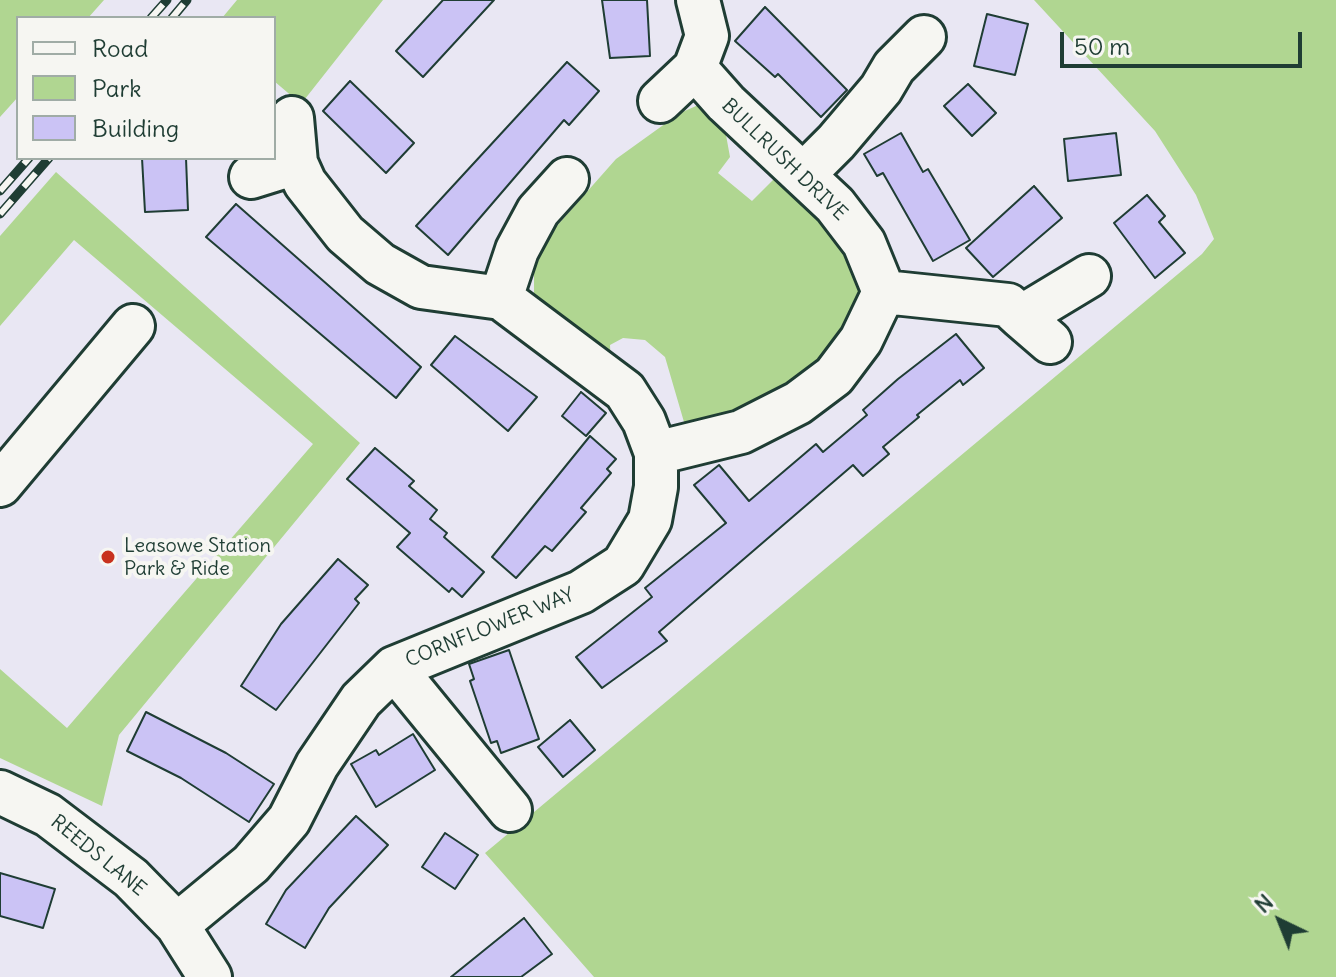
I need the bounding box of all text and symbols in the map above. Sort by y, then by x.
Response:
legend [16,16,276,160]
scale bar [1064,16,1306,66]
text: 50 m [1074,31,1130,61]
text: Road [92,33,148,63]
text: Park [92,73,142,103]
street label: BULLRUSH DRIVE [716,94,852,226]
text: Building [92,113,179,143]
place label: Leasowe Station Park & Ride [124,534,271,581]
marker: Leasowe Station Park & Ride [99,548,117,566]
street label: CORNFLOWER WAY [402,583,578,673]
street label: REEDS LANE [46,810,150,902]
north arrow [1240,881,1320,961]
text: N [1249,888,1279,919]

